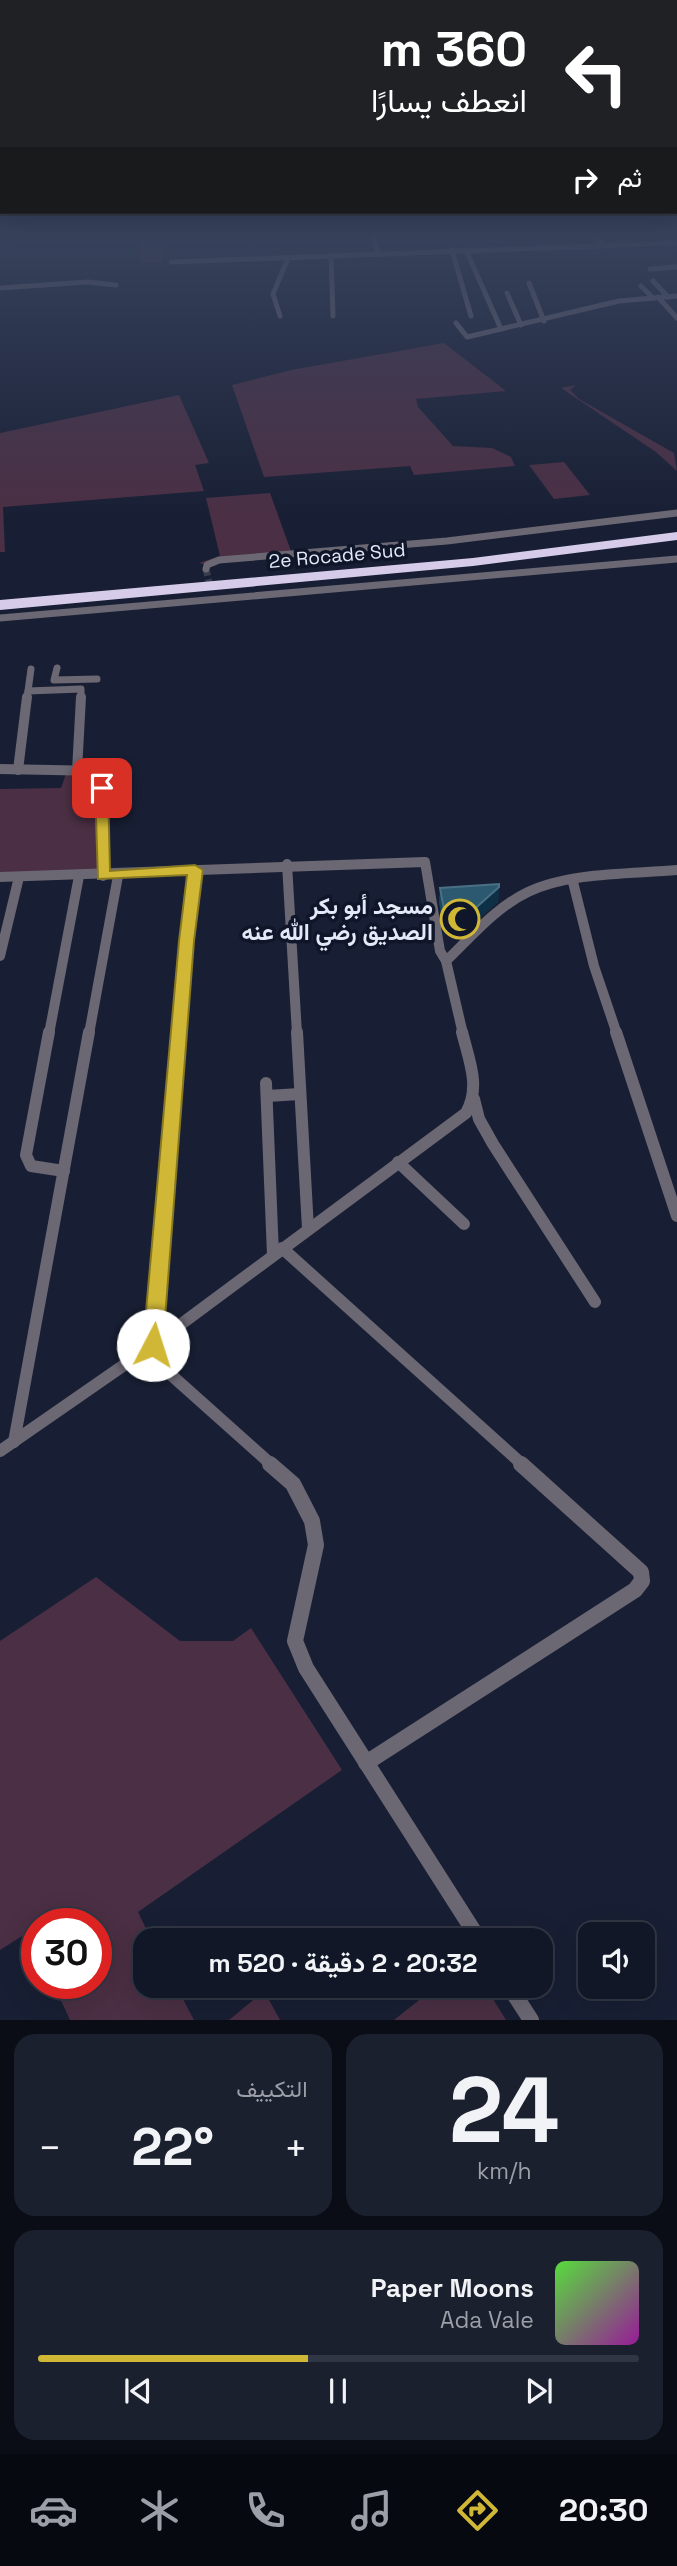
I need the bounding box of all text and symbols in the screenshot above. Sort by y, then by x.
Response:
text: 360 m [381,18,527,80]
icon: left [551,28,642,119]
text: انعطف يسارًا [371,81,527,121]
icon: right [566,161,604,199]
text: ثم [618,161,642,195]
street label: 2e Rocade Sud [268,537,406,574]
pin [72,758,132,818]
icon: arrive [83,769,121,807]
place label: مسجد أبو بكر الصديق رضي الله عنه [241,891,433,952]
mosque icon: مسجد أبو بكر الصديق رضي الله عنه [439,898,481,940]
position arrow [116,1308,190,1382]
speed limit sign: 30 [21,1908,112,1999]
map controls [578,1922,655,1999]
button: sound [578,1922,655,1999]
text: 20:32 · 2 دقيقة · 520 m [209,1946,477,1980]
text: 24 [449,2052,560,2169]
text: التكييف [236,2074,308,2104]
text: 22° [132,2114,214,2180]
text: − [38,2124,62,2172]
text: + [284,2124,307,2172]
text: km/h [477,2156,532,2186]
text: Paper Moons [371,2271,534,2305]
text: Ada Vale [440,2305,534,2335]
icon: previous [119,2372,157,2410]
icon: pause [319,2372,357,2410]
icon: next [520,2372,558,2410]
icon: car [29,2486,78,2535]
icon: climate [135,2486,184,2535]
icon: phone [241,2486,290,2535]
icon: music [347,2486,396,2535]
icon: directions [453,2486,502,2535]
text: 20:30 [559,2490,648,2530]

